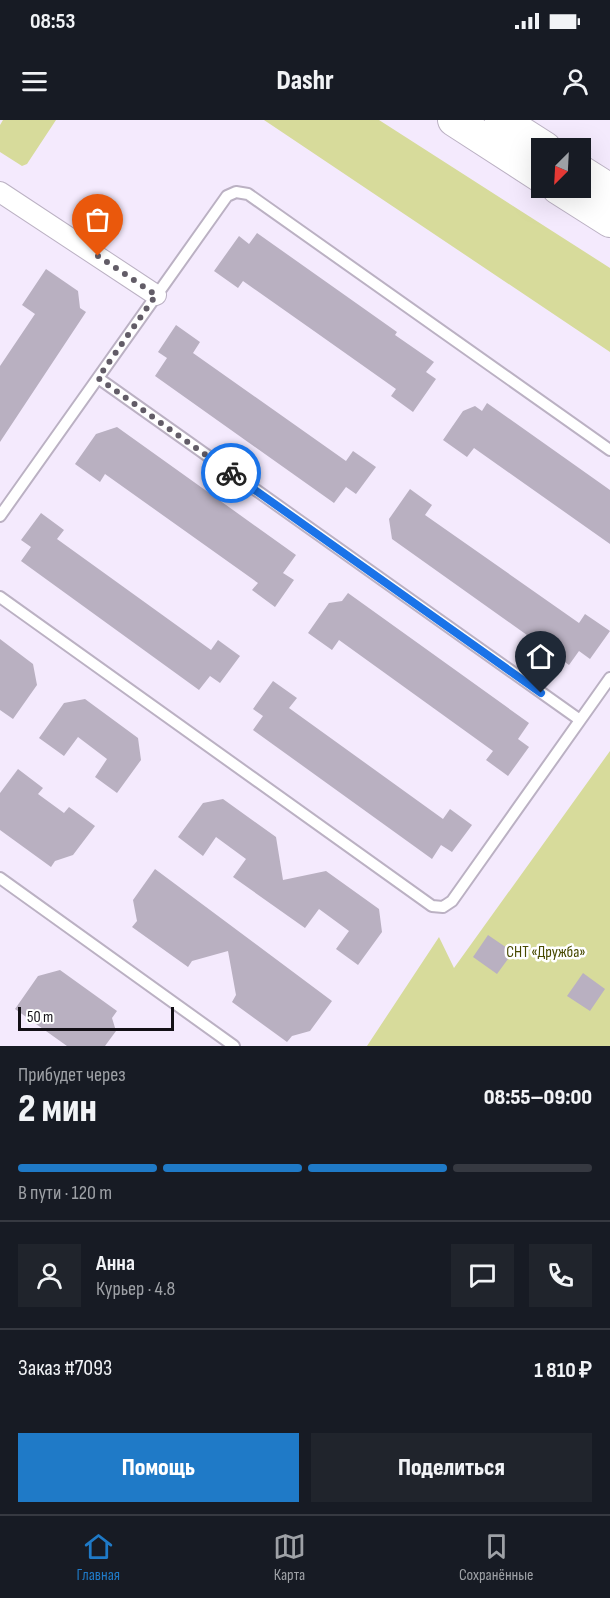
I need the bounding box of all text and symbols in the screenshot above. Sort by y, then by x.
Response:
text: 08:53 [30,8,75,35]
icon: menu [18,65,51,98]
text: Dashr [276,65,334,97]
icon: person [559,65,592,98]
north arrow [531,138,591,198]
map controls [531,138,591,198]
pin [72,194,123,256]
icon: bag [81,203,114,236]
courier [201,443,261,503]
icon: bike [215,457,248,490]
pin [515,631,566,693]
icon: home [524,640,557,673]
park label: СНТ «Дружба» [506,943,586,962]
scale bar [18,1004,174,1031]
text: 50 m [27,1008,53,1027]
text: Прибудет через [18,1063,126,1087]
text: 08:55–09:00 [484,1084,592,1111]
text: 2 мин [18,1086,97,1133]
text: В пути · 120 m [18,1181,112,1205]
button: person [18,1244,81,1307]
button: chat [451,1244,514,1307]
button: phone [529,1244,592,1307]
text: Анна [96,1250,135,1277]
text: Курьер · 4.8 [96,1277,175,1301]
text: Заказ #7093 [18,1355,112,1382]
text: 1 810 ₽ [534,1357,592,1384]
button: Помощь [18,1433,299,1502]
button: Поделиться [311,1433,592,1502]
tab: Главная [76,1530,120,1585]
tab: Карта [273,1530,306,1585]
tab: Сохранённые [459,1530,534,1585]

